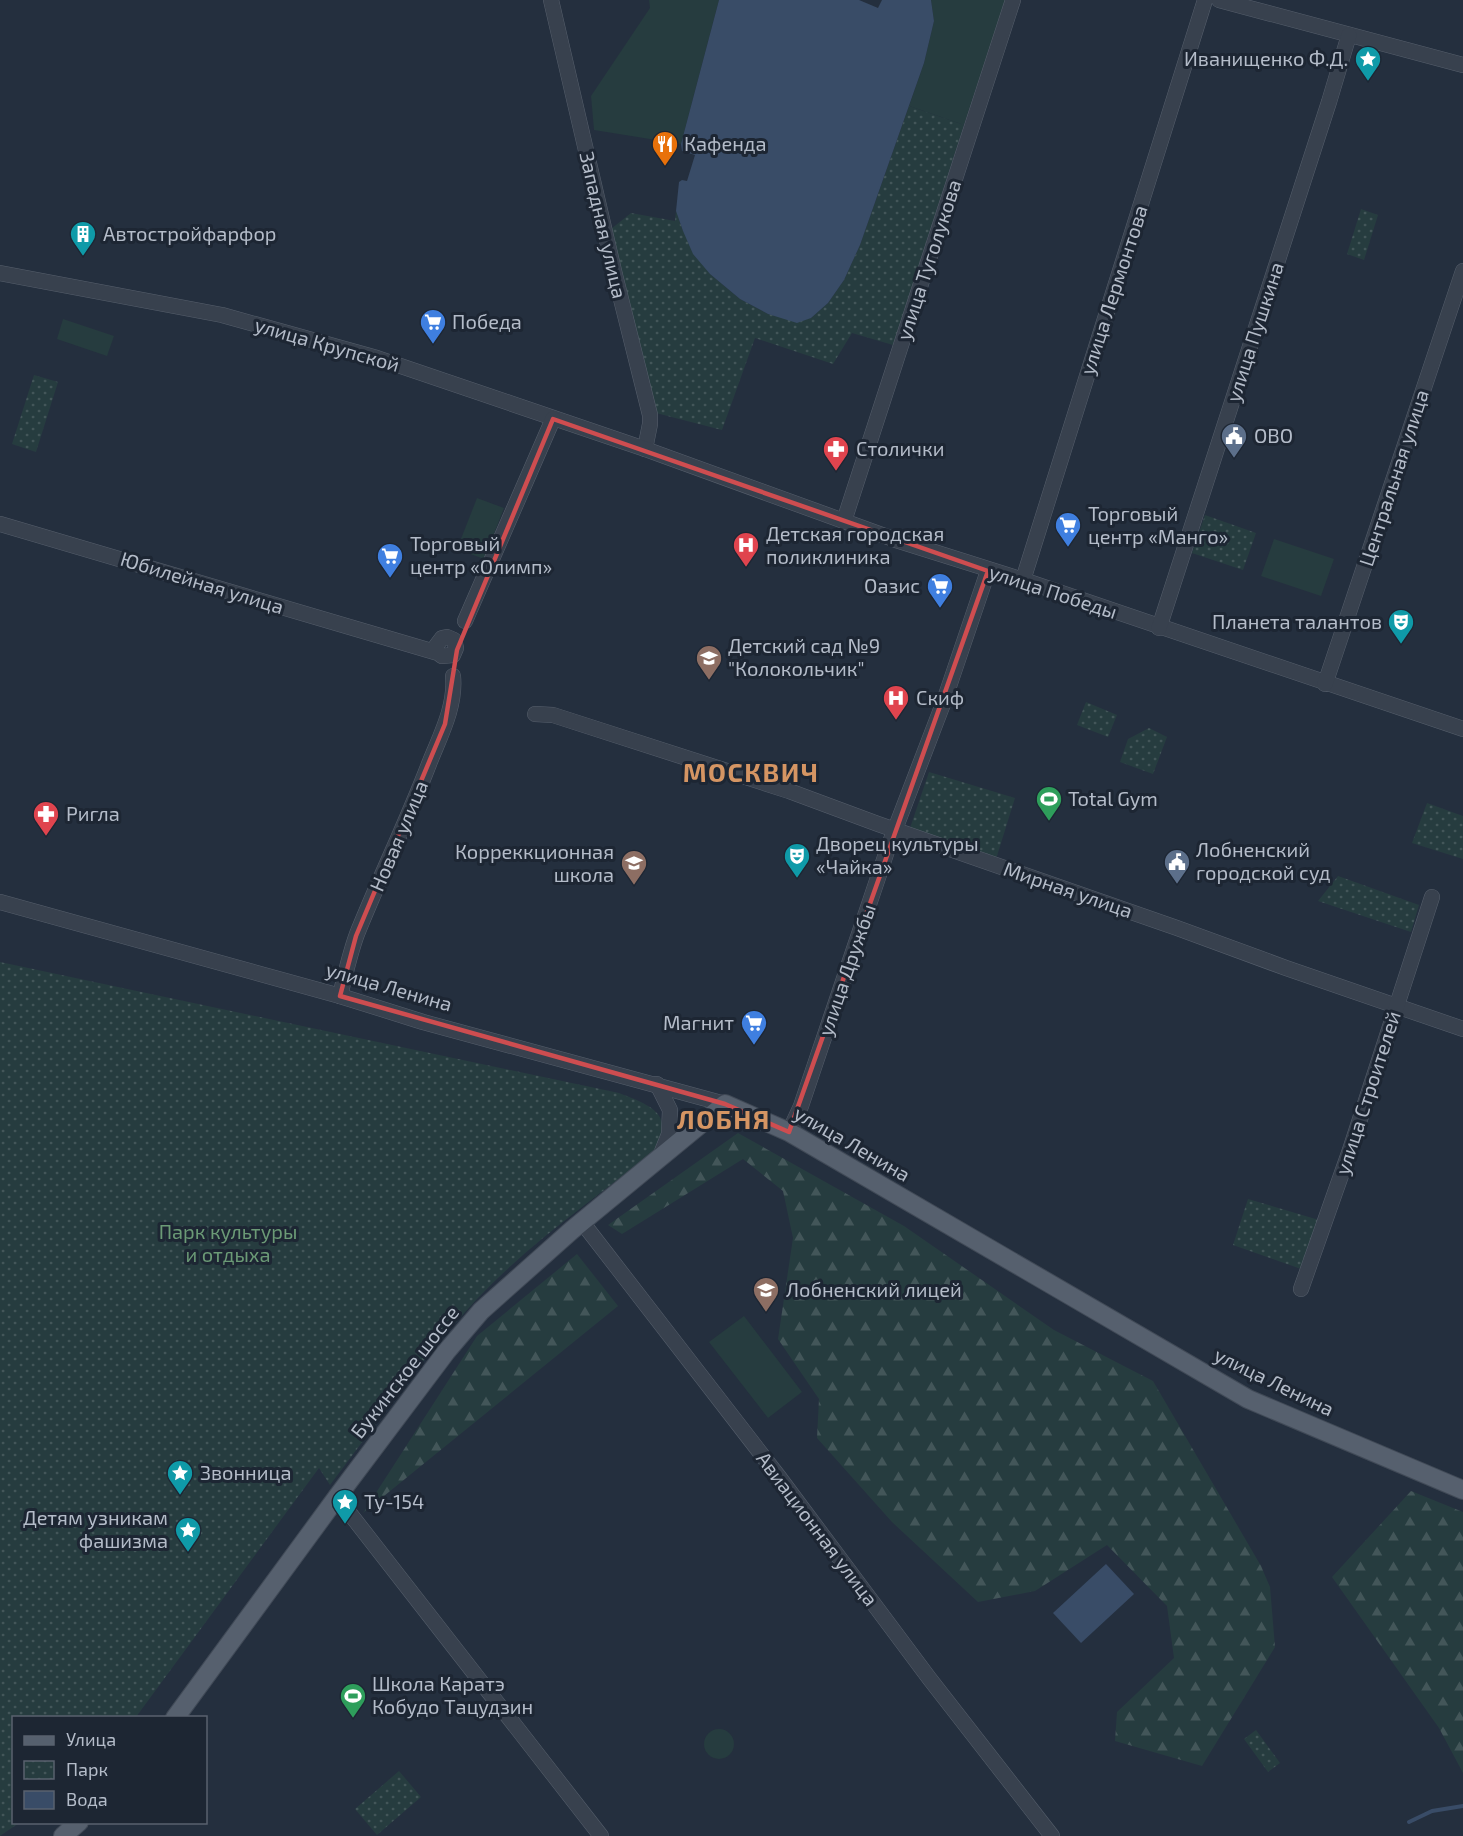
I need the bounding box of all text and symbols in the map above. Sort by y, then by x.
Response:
place icon: Иванищенко Ф.Д. [1353,44,1383,82]
place label: Иванищенко Ф.Д. [1184,46,1348,70]
restaurant icon: Кафенда [650,129,680,167]
place label: Кафенда [684,131,767,155]
street label: Западная улица [574,149,633,301]
street label: улица Туголукова [891,176,966,343]
street label: улица Лермонтова [1074,202,1153,378]
building icon: Автостройфарфор [68,219,98,257]
place label: Автостройфарфор [103,221,277,245]
street label: улица Пушкина [1220,259,1289,405]
supermarket icon: Победа [418,307,448,345]
place label: Победа [452,309,522,333]
street label: улица Крупской [252,312,403,377]
street label: Центральная улица [1353,386,1434,569]
public building icon: ОВО [1219,421,1249,459]
place label: ОВО [1254,423,1293,447]
pharmacy icon: Столички [821,434,851,472]
place label: Столички [856,436,944,460]
place label: Торговый центр «Манго» [1088,501,1228,548]
supermarket icon: Торговый центр «Манго» [1053,510,1083,548]
place label: Детская городская поликлиника [766,521,944,568]
hospital icon: Детская городская поликлиника [731,530,761,568]
place label: Торговый центр «Олимп» [410,531,552,578]
supermarket icon: Торговый центр «Олимп» [375,541,405,579]
street label: Юбилейная улица [117,546,287,619]
street label: улица Победы [986,559,1120,624]
supermarket icon: Оазис [925,571,955,609]
place label: Оазис [864,573,920,597]
theatre icon: Планета талантов [1386,607,1416,645]
place label: Планета талантов [1212,609,1382,633]
place label: Детский сад №9 "Колокольчик" [728,633,880,680]
school or university icon: Детский сад №9 "Колокольчик" [694,643,724,681]
hospital icon: Скиф [881,683,911,721]
place label: Скиф [916,685,964,709]
district label: МОСКВИЧ [683,756,819,787]
street label: Новая улица [364,777,433,895]
sports icon: Total Gym [1034,784,1064,822]
place label: Total Gym [1068,786,1158,810]
pharmacy icon: Ригла [31,799,61,837]
place label: Ригла [66,801,120,825]
place label: Дворец культуры «Чайка» [816,831,979,878]
place label: Лобненский городской суд [1196,837,1330,885]
place label: Корреккционная школа [455,839,614,886]
theatre icon: Дворец культуры «Чайка» [782,841,812,879]
public building icon: Лобненский городской суд [1162,847,1192,885]
school or university icon: Корреккционная школа [619,848,649,886]
street label: Мирная улица [1000,856,1136,923]
street label: улица Дружбы [812,900,881,1039]
street label: улица Ленина [323,957,455,1016]
supermarket icon: Магнит [739,1008,769,1046]
street label: улица Строителей [1329,1008,1406,1178]
place label: Магнит [663,1010,734,1034]
street label: улица Ленина [790,1100,915,1187]
district label: ЛОБНЯ [677,1103,771,1134]
park label: Парк культуры и отдыха [159,1219,297,1266]
school or university icon: Лобненский лицей [751,1275,781,1313]
place label: Лобненский лицей [786,1277,962,1301]
street label: Букинское шоссе [345,1300,464,1443]
street label: улица Ленина [1210,1342,1338,1421]
street label: Авиационная улица [751,1447,884,1611]
place icon: Звонница [165,1458,195,1496]
place label: Звонница [200,1460,291,1484]
place icon: Ту-154 [330,1487,360,1525]
place label: Ту-154 [364,1489,424,1514]
place label: Детям узникам фашизма [23,1505,168,1552]
place icon: Детям узникам фашизма [173,1515,203,1553]
place label: Школа Каратэ Кобудо Тацудзин [372,1671,533,1719]
sports icon: Школа Каратэ Кобудо Тацудзин [338,1681,368,1719]
legend [12,1716,207,1824]
text: Улица [66,1728,116,1750]
text: Парк [66,1758,108,1780]
text: Вода [66,1788,108,1810]

